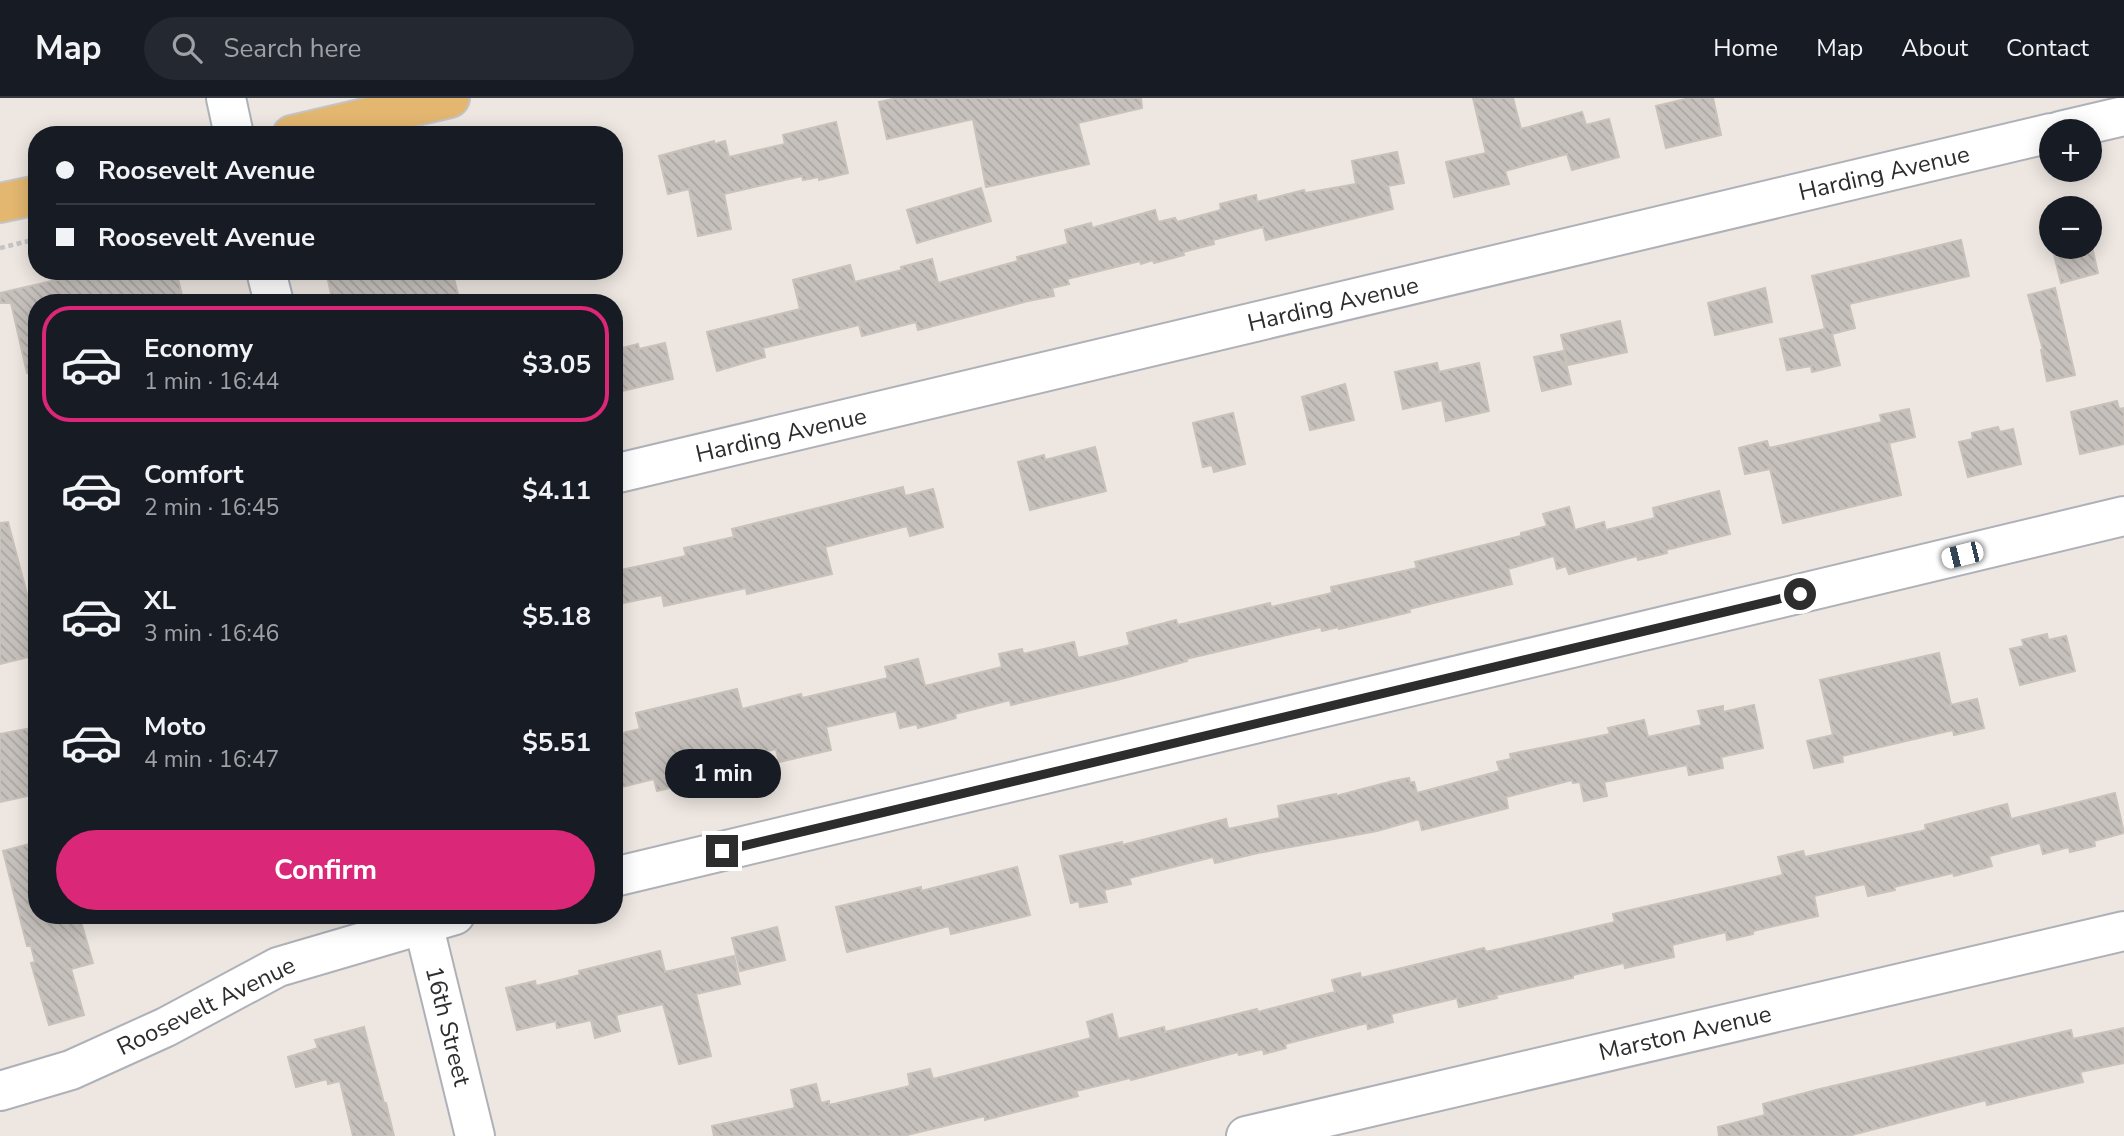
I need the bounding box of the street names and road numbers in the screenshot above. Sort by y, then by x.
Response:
street label: Harding Avenue [1795,138,1973,208]
street label: Harding Avenue [1244,269,1422,339]
street label: Harding Avenue [692,400,870,470]
street label: Roosevelt Avenue [111,949,301,1063]
street label: 16th Street [418,963,478,1090]
street label: Marston Avenue [1596,998,1774,1068]

